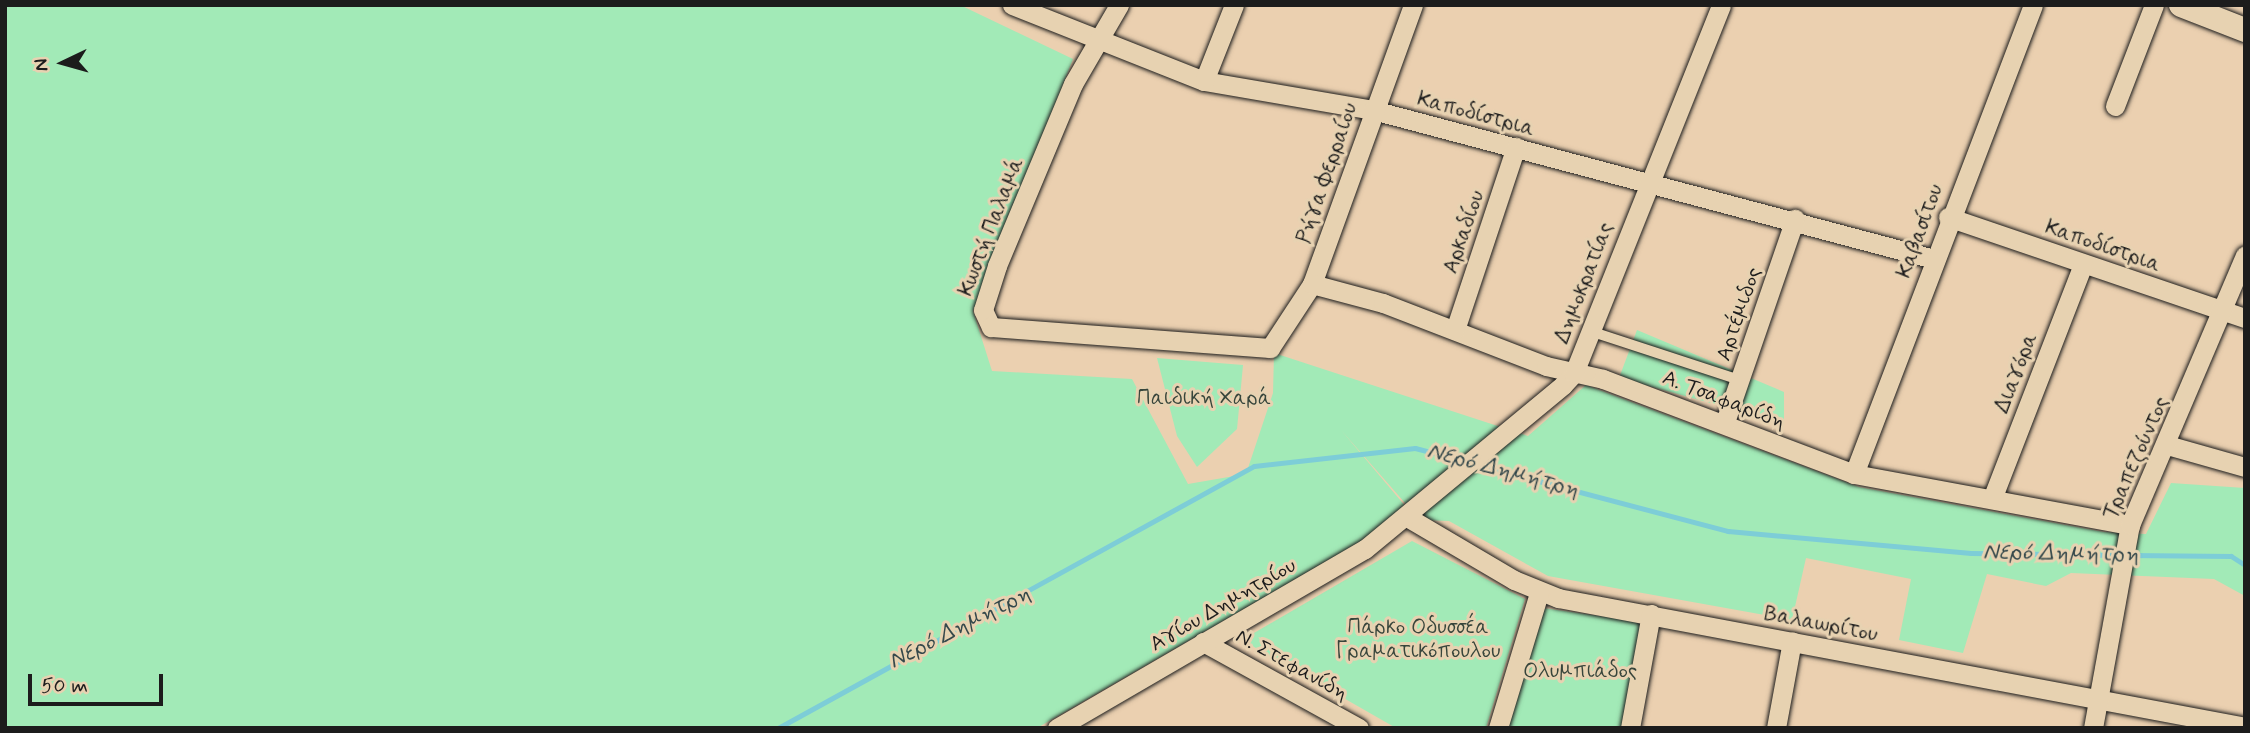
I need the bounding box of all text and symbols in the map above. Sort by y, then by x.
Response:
north arrow [28,28,98,98]
text: N [29,57,55,72]
street label: Καποδίστρια [1415,86,1537,142]
street label: Ρήγα Φερραίου [1291,99,1363,247]
street label: Κωστή Παλαμά [953,154,1029,300]
street label: Καβασίτου [1891,181,1949,281]
street label: Αρκαδίου [1438,187,1490,277]
street label: Καποδίστρια [2042,214,2164,278]
street label: Δημοκρατίας [1549,219,1619,347]
street label: Αρτέμιδος [1711,264,1767,364]
street label: Διαγόρα [1989,329,2043,417]
street label: Α. Τσαφαρίδη [1659,365,1789,435]
park label: Παιδική Χαρά [1137,385,1271,411]
street label: Τραπεζούντος [2098,393,2174,523]
water label: Νερό Δημήτρη [1424,437,1582,505]
water label: Νερό Δημήτρη [1983,539,2139,569]
street label: Αγίου Δημητρίου [1146,553,1300,657]
water label: Νερό Δημήτρη [884,580,1036,676]
street label: Βαλαωρίτου [1762,601,1880,647]
park label: Πάρκο Οδυσσέα Γραματικόπουλου [1336,614,1500,664]
street label: Ν. Στεφανίδη [1231,624,1353,706]
park label: Ολυμπιάδος [1523,658,1637,684]
scale bar [32,660,166,704]
text: 50 m [41,672,88,700]

